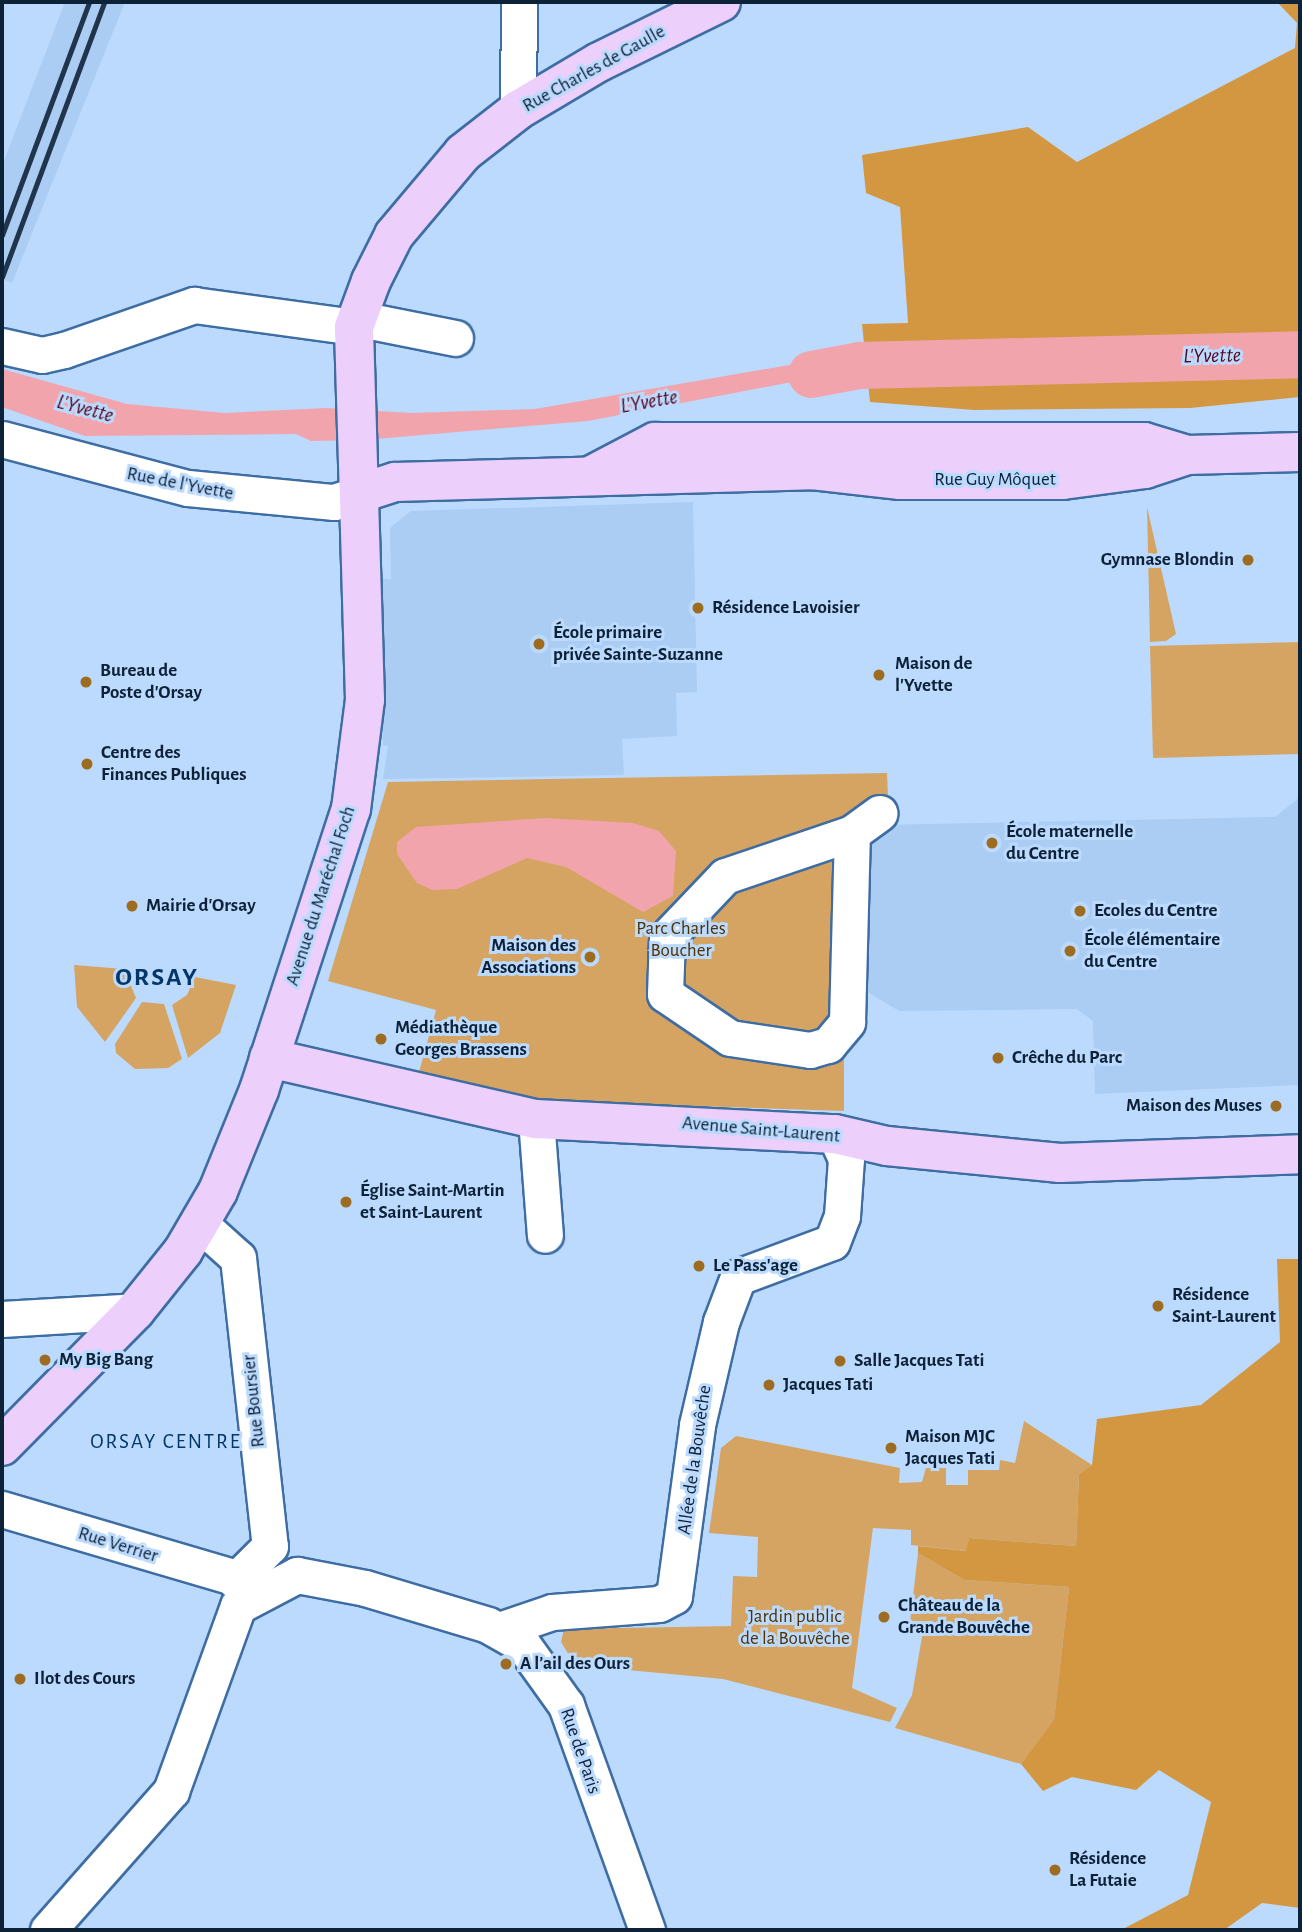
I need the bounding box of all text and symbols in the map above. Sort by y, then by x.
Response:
street label: Rue Charles de Gaulle [519,20,669,118]
water label: L'Yvette [1183,343,1241,369]
water label: L'Yvette [619,385,679,419]
water label: L'Yvette [54,389,116,429]
street label: Rue de l'Yvette [125,463,235,505]
street label: Rue Guy Môquet [934,469,1056,491]
place label: Gymnase Blondin [1101,549,1234,571]
marker: Gymnase Blondin [1240,552,1256,568]
place label: Résidence Lavoisier [712,597,860,619]
marker: Résidence Lavoisier [690,600,706,616]
place label: École primaire privée Sainte-Suzanne [553,622,723,666]
marker: École primaire privée Sainte-Suzanne [531,636,547,652]
place label: Maison de l'Yvette [895,653,973,697]
place label: Bureau de Poste d'Orsay [100,660,202,704]
marker: Maison de l'Yvette [869,665,889,685]
marker: Bureau de Poste d'Orsay [78,674,94,690]
place label: Centre des Finances Publiques [101,742,246,786]
marker: Centre des Finances Publiques [79,756,95,772]
street label: Avenue du Maréchal Foch [281,803,361,989]
place label: École maternelle du Centre [1006,821,1133,865]
marker: École maternelle du Centre [984,835,1000,851]
place label: Mairie d'Orsay [146,895,256,917]
marker: Mairie d'Orsay [124,898,140,914]
place label: Ecoles du Centre [1094,900,1217,922]
marker: Ecoles du Centre [1072,903,1088,919]
park label: Parc Charles Boucher [636,918,726,962]
place label: École élémentaire du Centre [1084,929,1220,973]
place label: Maison des Associations [481,935,576,979]
marker: École élémentaire du Centre [1062,943,1078,959]
marker: Maison des Associations [582,949,598,965]
district label: ORSAY [116,962,198,994]
place label: Médiathèque Georges Brassens [395,1017,527,1061]
marker: Médiathèque Georges Brassens [373,1031,389,1047]
place label: Crêche du Parc [1012,1047,1122,1069]
marker: Crêche du Parc [990,1050,1006,1066]
place label: Maison des Muses [1126,1095,1262,1117]
marker: Maison des Muses [1268,1098,1284,1114]
street label: Avenue Saint-Laurent [681,1112,841,1148]
place label: Église Saint-Martin et Saint-Laurent [360,1180,505,1224]
marker: Église Saint-Martin et Saint-Laurent [338,1194,354,1210]
place label: Le Pass'age [713,1255,798,1277]
marker: Le Pass'age [691,1258,707,1274]
place label: Résidence Saint-Laurent [1172,1284,1276,1328]
marker: Résidence Saint-Laurent [1150,1298,1166,1314]
place label: My Big Bang [59,1349,153,1371]
place label: Salle Jacques Tati [854,1350,984,1372]
marker: My Big Bang [37,1352,53,1368]
street label: Rue Boursier [238,1353,270,1449]
marker: Salle Jacques Tati [832,1353,848,1369]
place label: Jacques Tati [783,1374,873,1396]
marker: Jacques Tati [761,1377,777,1393]
street label: Allée de la Bouvêche [673,1384,717,1536]
place label: Maison MJC Jacques Tati [905,1426,995,1470]
district label: ORSAY CENTRE [92,1429,240,1455]
marker: Maison MJC Jacques Tati [883,1440,899,1456]
street label: Rue Verrier [75,1522,161,1568]
place label: Château de la Grande Bouvêche [898,1595,1030,1639]
park label: Jardin public de la Bouvêche [740,1606,850,1650]
marker: Château de la Grande Bouvêche [876,1609,892,1625]
place label: A l’ail des Ours [520,1653,630,1675]
marker: A l’ail des Ours [498,1656,514,1672]
place label: Ilot des Cours [34,1668,135,1690]
marker: Ilot des Cours [12,1671,28,1687]
street label: Rue de Paris [555,1705,605,1797]
place label: Résidence La Futaie [1069,1848,1146,1892]
marker: Résidence La Futaie [1047,1862,1063,1878]

